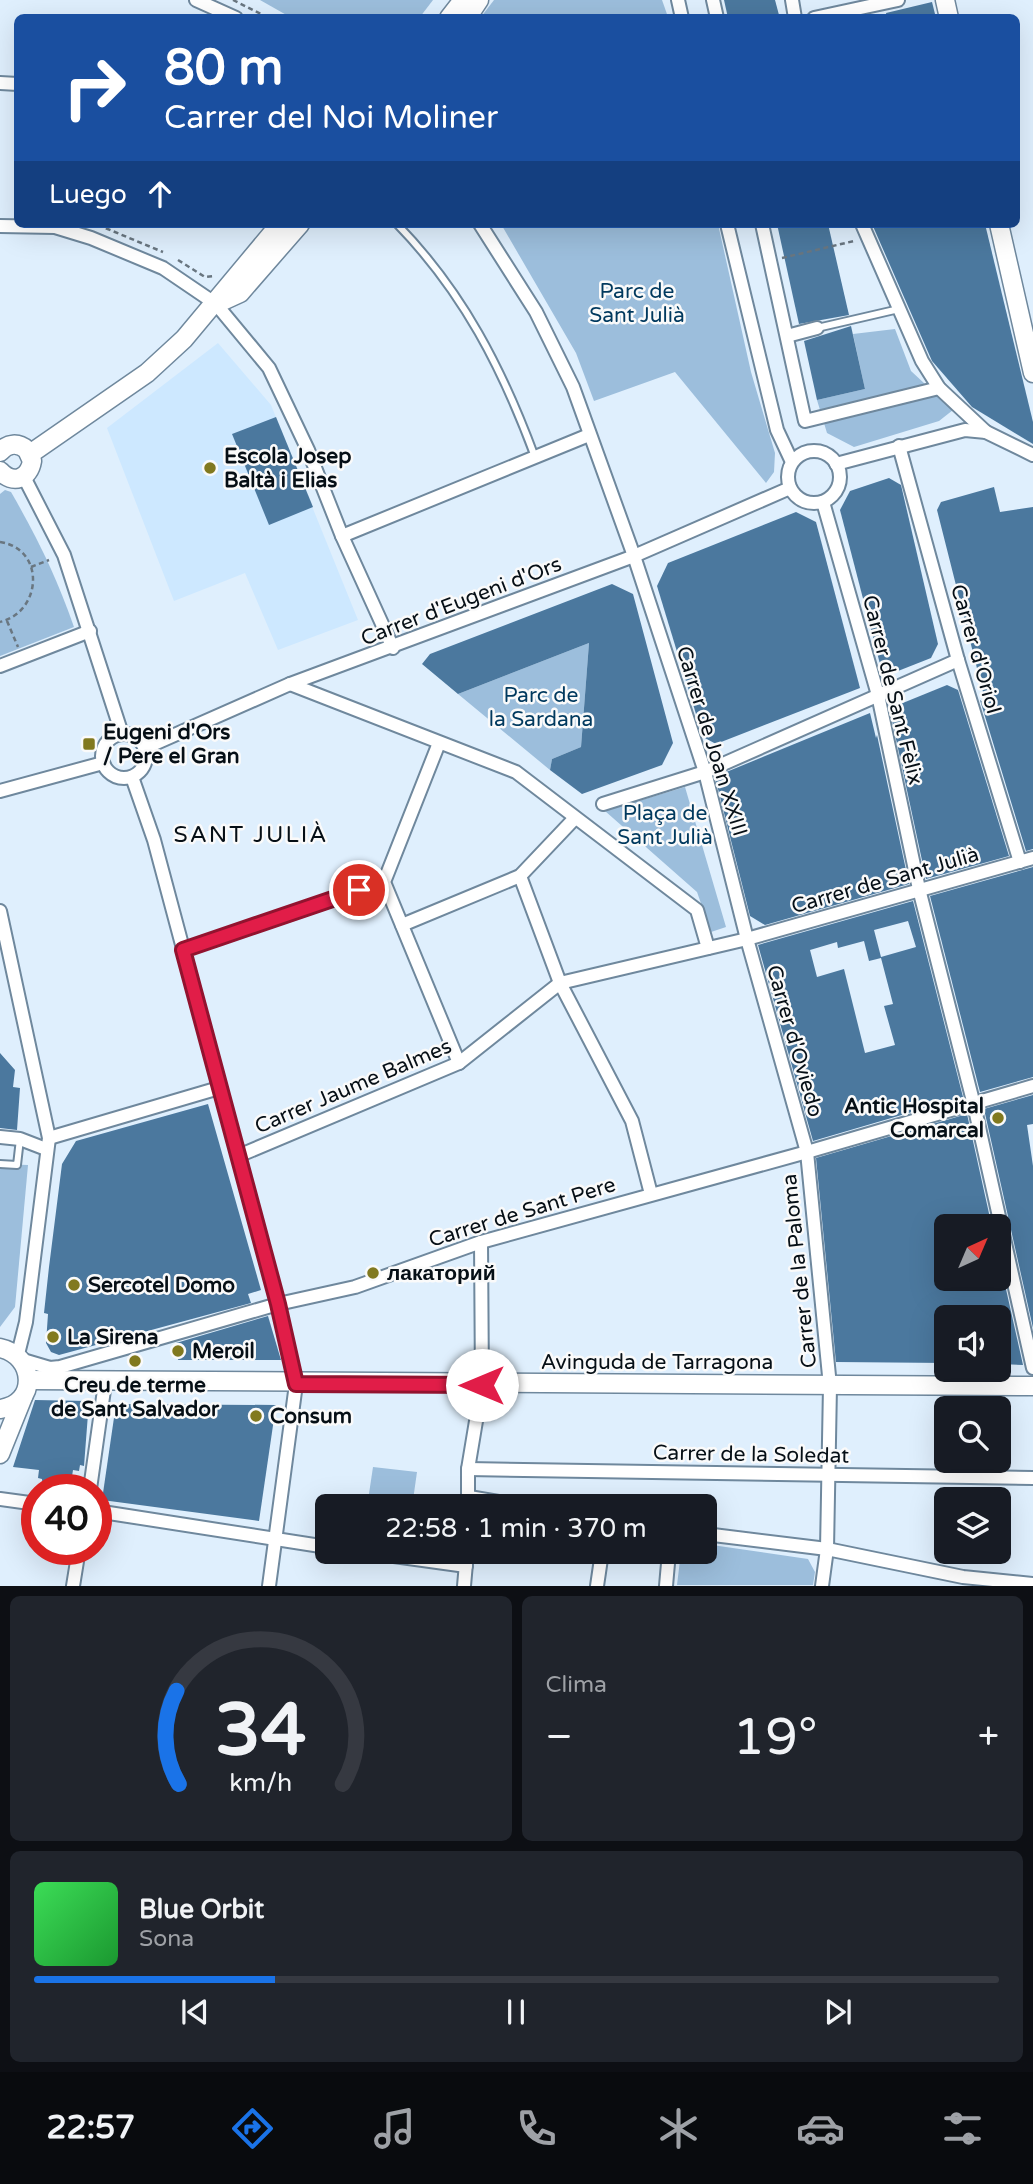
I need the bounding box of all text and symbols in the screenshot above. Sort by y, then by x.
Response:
text: 80 m [164,39,283,98]
icon: right [49,42,140,133]
text: Carrer del Noi Moliner [164,99,498,137]
icon: ahead [141,175,179,213]
text: Luego [49,179,127,210]
park label: Parc de Sant Julià [589,279,685,328]
place label: Escola Josep Baltà i Elias [224,444,352,493]
marker: Escola Josep Baltà i Elias [202,460,218,476]
street label: Carrer d'Eugeni d'Ors [357,552,565,651]
street label: Carrer d'Oriol [945,581,1006,717]
street label: Carrer de Sant Fèlix [857,593,928,788]
street label: Carrer de Joan XXIII [671,643,752,839]
park label: Parc de la Sardana [489,683,593,732]
place label: Eugeni d'Ors / Pere el Gran [103,720,240,769]
marker: Eugeni d'Ors / Pere el Gran [81,736,97,752]
park label: Plaça de Sant Julià [617,801,713,850]
district label: SANT JULIÀ [174,821,328,849]
street label: Carrer de Sant Julià [789,842,982,919]
pin [329,860,389,920]
icon: arrive [340,871,378,909]
street label: Carrer d'Oviedo [761,962,828,1120]
street label: Carrer Jaume Balmes [251,1034,455,1139]
place label: Antic Hospital Comarcal [844,1094,984,1143]
marker: Antic Hospital Comarcal [990,1110,1006,1126]
street label: Carrer de Sant Pere [426,1172,619,1253]
street label: Carrer de la Paloma [777,1173,822,1369]
north arrow [934,1214,1012,1292]
map controls [934,1214,1011,1564]
place label: лакаторий [387,1261,496,1286]
marker: лакаторий [365,1265,381,1281]
place label: Sercotel Domo [88,1273,235,1298]
marker: Sercotel Domo [66,1277,82,1293]
button: sound [934,1305,1011,1382]
place label: La Sirena [67,1325,159,1350]
marker: La Sirena [45,1329,61,1345]
place label: Meroil [192,1339,255,1364]
marker: Meroil [170,1343,186,1359]
position arrow [445,1348,519,1422]
street label: Avinguda de Tarragona [541,1350,773,1375]
marker: Creu de terme de Sant Salvador [127,1353,143,1369]
place label: Creu de terme de Sant Salvador [51,1373,220,1422]
button: search [934,1396,1011,1473]
place label: Consum [270,1404,352,1429]
marker: Consum [248,1408,264,1424]
street label: Carrer de la Soledat [653,1440,849,1469]
speed limit sign: 40 [21,1474,112,1565]
button: layers [934,1487,1011,1564]
text: 22:58 · 1 min · 370 m [385,1513,647,1544]
text: Clima [546,1671,607,1699]
text: 34 [215,1688,306,1776]
text: 19° [733,1706,818,1769]
text: − [546,1714,573,1760]
text: + [978,1714,999,1760]
text: km/h [229,1768,292,1798]
text: Blue Orbit [139,1894,264,1925]
text: Sona [139,1925,194,1953]
icon: previous [176,1993,214,2031]
icon: pause [497,1993,535,2031]
icon: next [819,1993,857,2031]
icon: directions [228,2104,277,2153]
icon: music [370,2104,419,2153]
icon: phone [512,2104,561,2153]
icon: climate [654,2104,703,2153]
icon: car [796,2104,845,2153]
icon: filters [938,2104,987,2153]
text: 22:57 [46,2109,135,2147]

